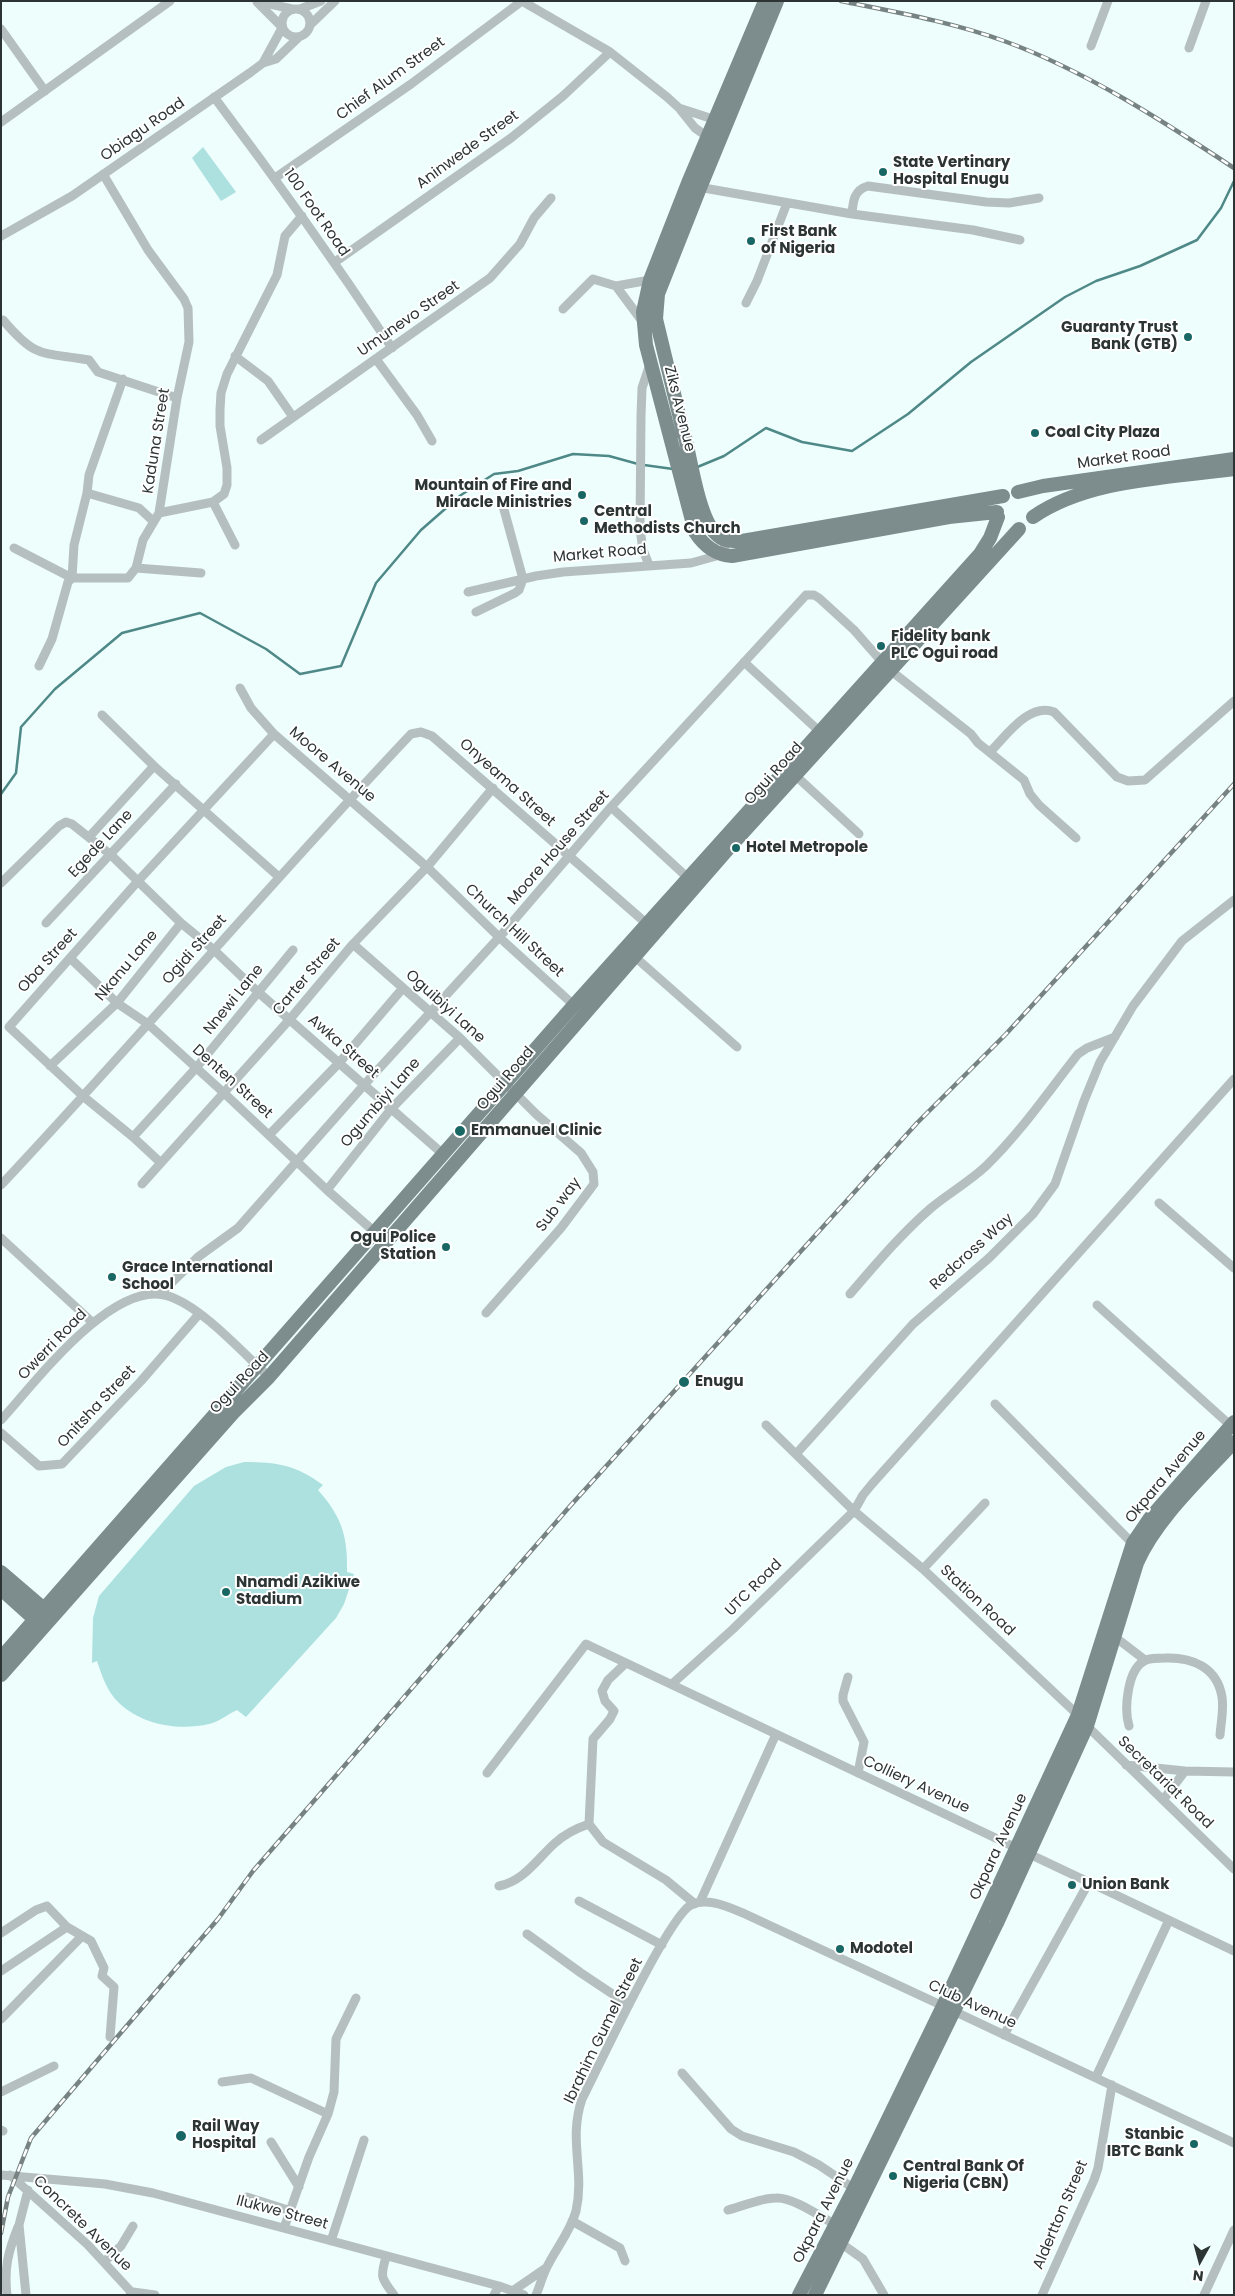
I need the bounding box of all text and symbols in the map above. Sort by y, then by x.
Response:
street label: Chief Alum Street [333,34,449,124]
street label: Obiagu Road [97,94,189,166]
street label: Aninwede Street [413,107,523,193]
place label: State Vertinary Hospital Enugu [893,154,1010,189]
street label: 100 Foot Road [279,166,353,260]
marker: State Vertinary Hospital Enugu [877,166,889,178]
place label: First Bank of Nigeria [761,223,837,258]
marker: First Bank of Nigeria [745,235,757,247]
street label: Umunevo Street [355,277,463,361]
place label: Guaranty Trust Bank (GTB) [1061,319,1178,354]
marker: Guaranty Trust Bank (GTB) [1182,331,1194,343]
street label: Ziks Avenue [660,364,698,454]
street label: Kaduna Street [140,387,174,495]
place label: Coal City Plaza [1045,424,1160,442]
marker: Coal City Plaza [1029,427,1041,439]
street label: Market Road [1076,443,1172,473]
place label: Mountain of Fire and Miracle Ministries [414,477,572,512]
marker: Mountain of Fire and Miracle Ministries [576,489,588,501]
place label: Central Methodists Church [594,503,741,538]
marker: Central Methodists Church [578,515,590,527]
street label: Market Road [552,541,648,567]
place label: Fidelity bank PLC Ogui road [891,628,998,663]
marker: Fidelity bank PLC Ogui road [875,640,887,652]
street label: Moore Avenue [285,724,379,806]
street label: Onyeama Street [455,735,559,831]
street label: Ogui Road [741,739,807,809]
street label: Moore House Street [504,787,614,909]
street label: Egede Lane [65,806,137,882]
place label: Hotel Metropole [746,839,868,857]
marker: Hotel Metropole [730,842,742,854]
street label: Church Hill Street [461,881,567,981]
street label: Ogidi Street [159,912,231,988]
street label: Oba Street [15,925,81,997]
street label: Nkanu Lane [92,927,162,1005]
street label: Carter Street [269,935,345,1019]
street label: Nnewi Lane [200,961,268,1039]
street label: Oguibiyi Lane [402,967,488,1047]
street label: Awka Street [304,1011,382,1083]
street label: Denten Street [188,1041,276,1123]
street label: Ogui Road [474,1044,538,1114]
street label: Ogumbiyi Lane [337,1055,425,1151]
place label: Emmanuel Clinic [471,1122,602,1140]
marker: Emmanuel Clinic [453,1124,467,1138]
street label: Sub way [533,1174,585,1236]
street label: Redcross Way [927,1210,1017,1294]
place label: Ogui Police Station [350,1229,436,1264]
marker: Ogui Police Station [440,1241,452,1253]
place label: Grace International School [122,1259,273,1294]
marker: Grace International School [106,1271,118,1283]
street label: Owerri Road [15,1306,91,1384]
street label: Ogui Road [207,1348,273,1418]
street label: Onitsha Street [54,1362,140,1452]
place label: Enugu [695,1373,744,1391]
marker: Enugu [677,1375,691,1389]
street label: Okpara Avenue [1122,1427,1210,1527]
street label: UTC Road [722,1556,786,1620]
street label: Station Road [936,1562,1018,1640]
place label: Nnamdi Azikiwe Stadium [236,1574,360,1609]
marker: Nnamdi Azikiwe Stadium [220,1586,232,1598]
street label: Secretariat Road [1114,1733,1216,1833]
street label: Colliery Avenue [860,1752,972,1818]
street label: Okpara Avenue [966,1791,1032,1903]
place label: Union Bank [1082,1876,1169,1894]
marker: Union Bank [1066,1879,1078,1891]
place label: Modotel [850,1940,913,1958]
marker: Modotel [834,1943,846,1955]
street label: Ibrahim Gumel Street [561,1955,647,2107]
street label: Club Avenue [925,1977,1019,2033]
place label: Rail Way Hospital [192,2118,259,2153]
place label: Stanbic IBTC Bank [1107,2126,1184,2161]
marker: Rail Way Hospital [174,2129,188,2143]
marker: Stanbic IBTC Bank [1188,2138,1200,2150]
street label: Okpara Avenue [790,2155,858,2267]
place label: Central Bank Of Nigeria (CBN) [903,2158,1024,2193]
street label: Aldertton Street [1030,2158,1092,2272]
marker: Central Bank Of Nigeria (CBN) [887,2170,899,2182]
street label: Concrete Avenue [29,2172,135,2276]
street label: Ilukwe Street [234,2192,330,2234]
north arrow [1175,2236,1225,2286]
text: N [1192,2265,1205,2286]

